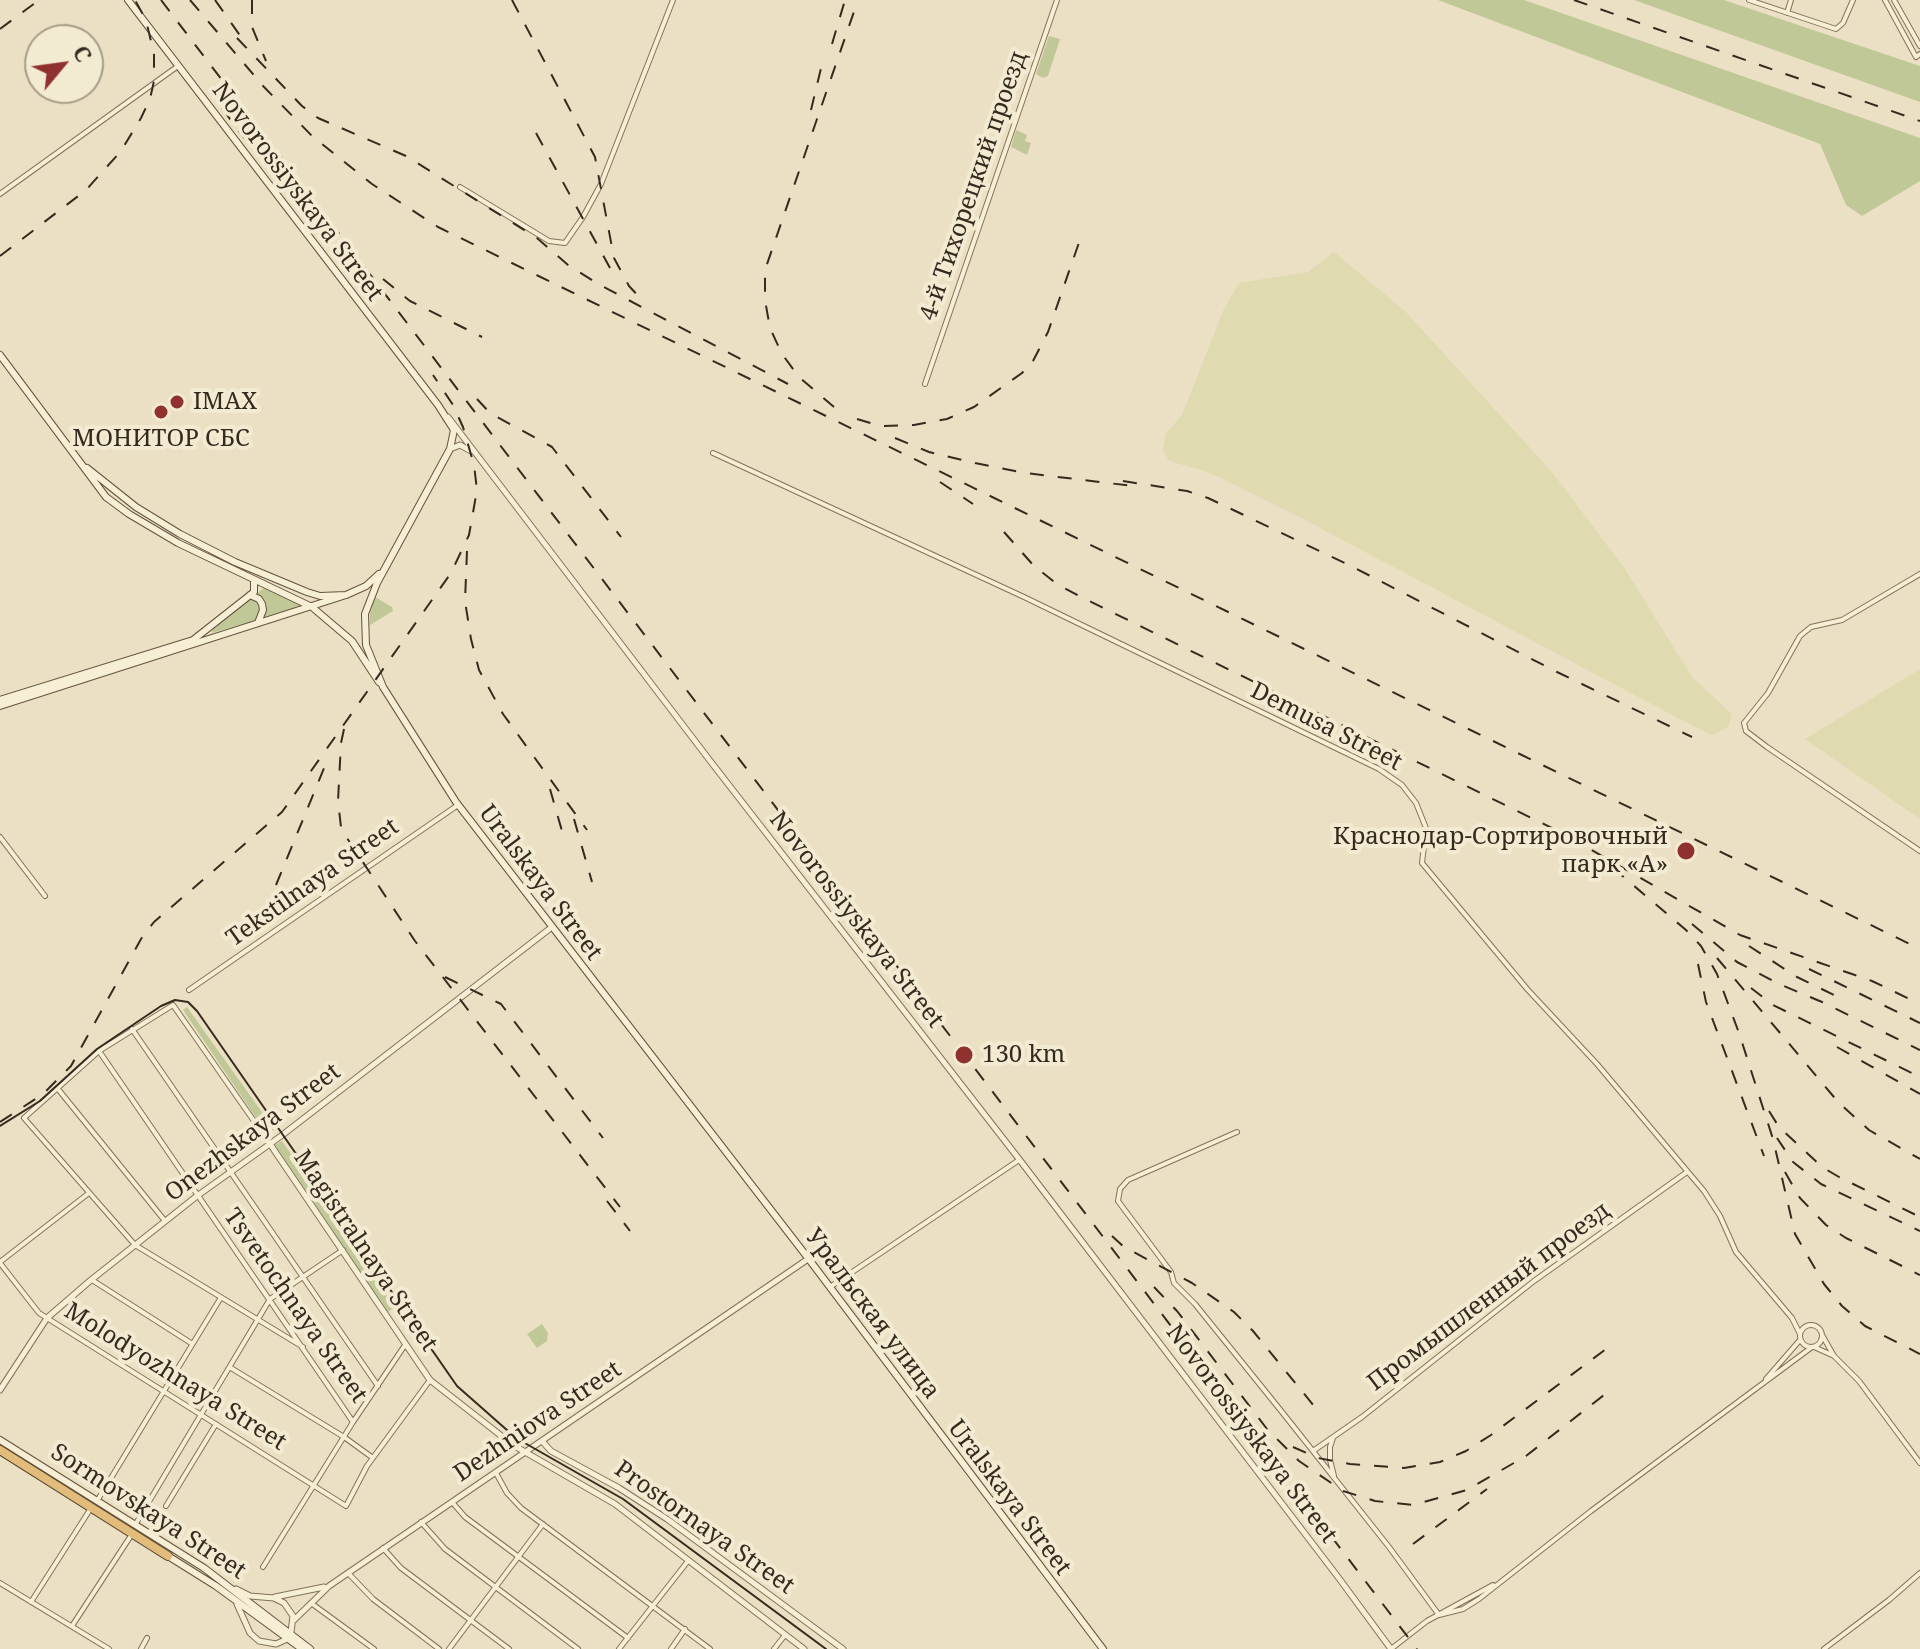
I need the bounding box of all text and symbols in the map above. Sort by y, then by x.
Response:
north arrow [24,24,104,104]
text: С [67,40,100,67]
street label: 4-й Тихорецкий проезд [914,48,1034,324]
street label: Novorossiyskaya Street [205,77,389,307]
place label: IMAX [193,388,257,416]
marker: IMAX [168,393,186,411]
marker: МОНИТОР СБС [152,403,170,421]
place label: МОНИТОР СБС [72,425,250,453]
street label: Demusa Street [1246,677,1406,777]
street label: Uralskaya Street [472,800,608,966]
street label: Novorossiyskaya Street [763,806,949,1034]
street label: Tekstilnaya Street [221,813,405,953]
place label: Краснодар-Сортировочный парк «А» [1333,823,1668,879]
marker: Краснодар-Сортировочный парк «А» [1675,840,1697,862]
place label: 130 km [982,1041,1065,1069]
marker: 130 km [953,1044,975,1066]
street label: Onezhskaya Street [160,1058,346,1208]
street label: Magistralnaya Street [287,1145,443,1357]
street label: Промышленный проезд [1362,1196,1616,1398]
street label: Tsvetochnaya Street [217,1203,373,1409]
street label: Уральская улица [799,1223,945,1405]
street label: Molodyozhnaya Street [59,1297,291,1457]
street label: Novorossiyskaya Street [1159,1319,1343,1549]
street label: Dezhniova Street [449,1355,627,1489]
street label: Uralskaya Street [941,1415,1077,1581]
street label: Sormovskaya Street [45,1438,251,1586]
street label: Prostornaya Street [609,1455,799,1601]

